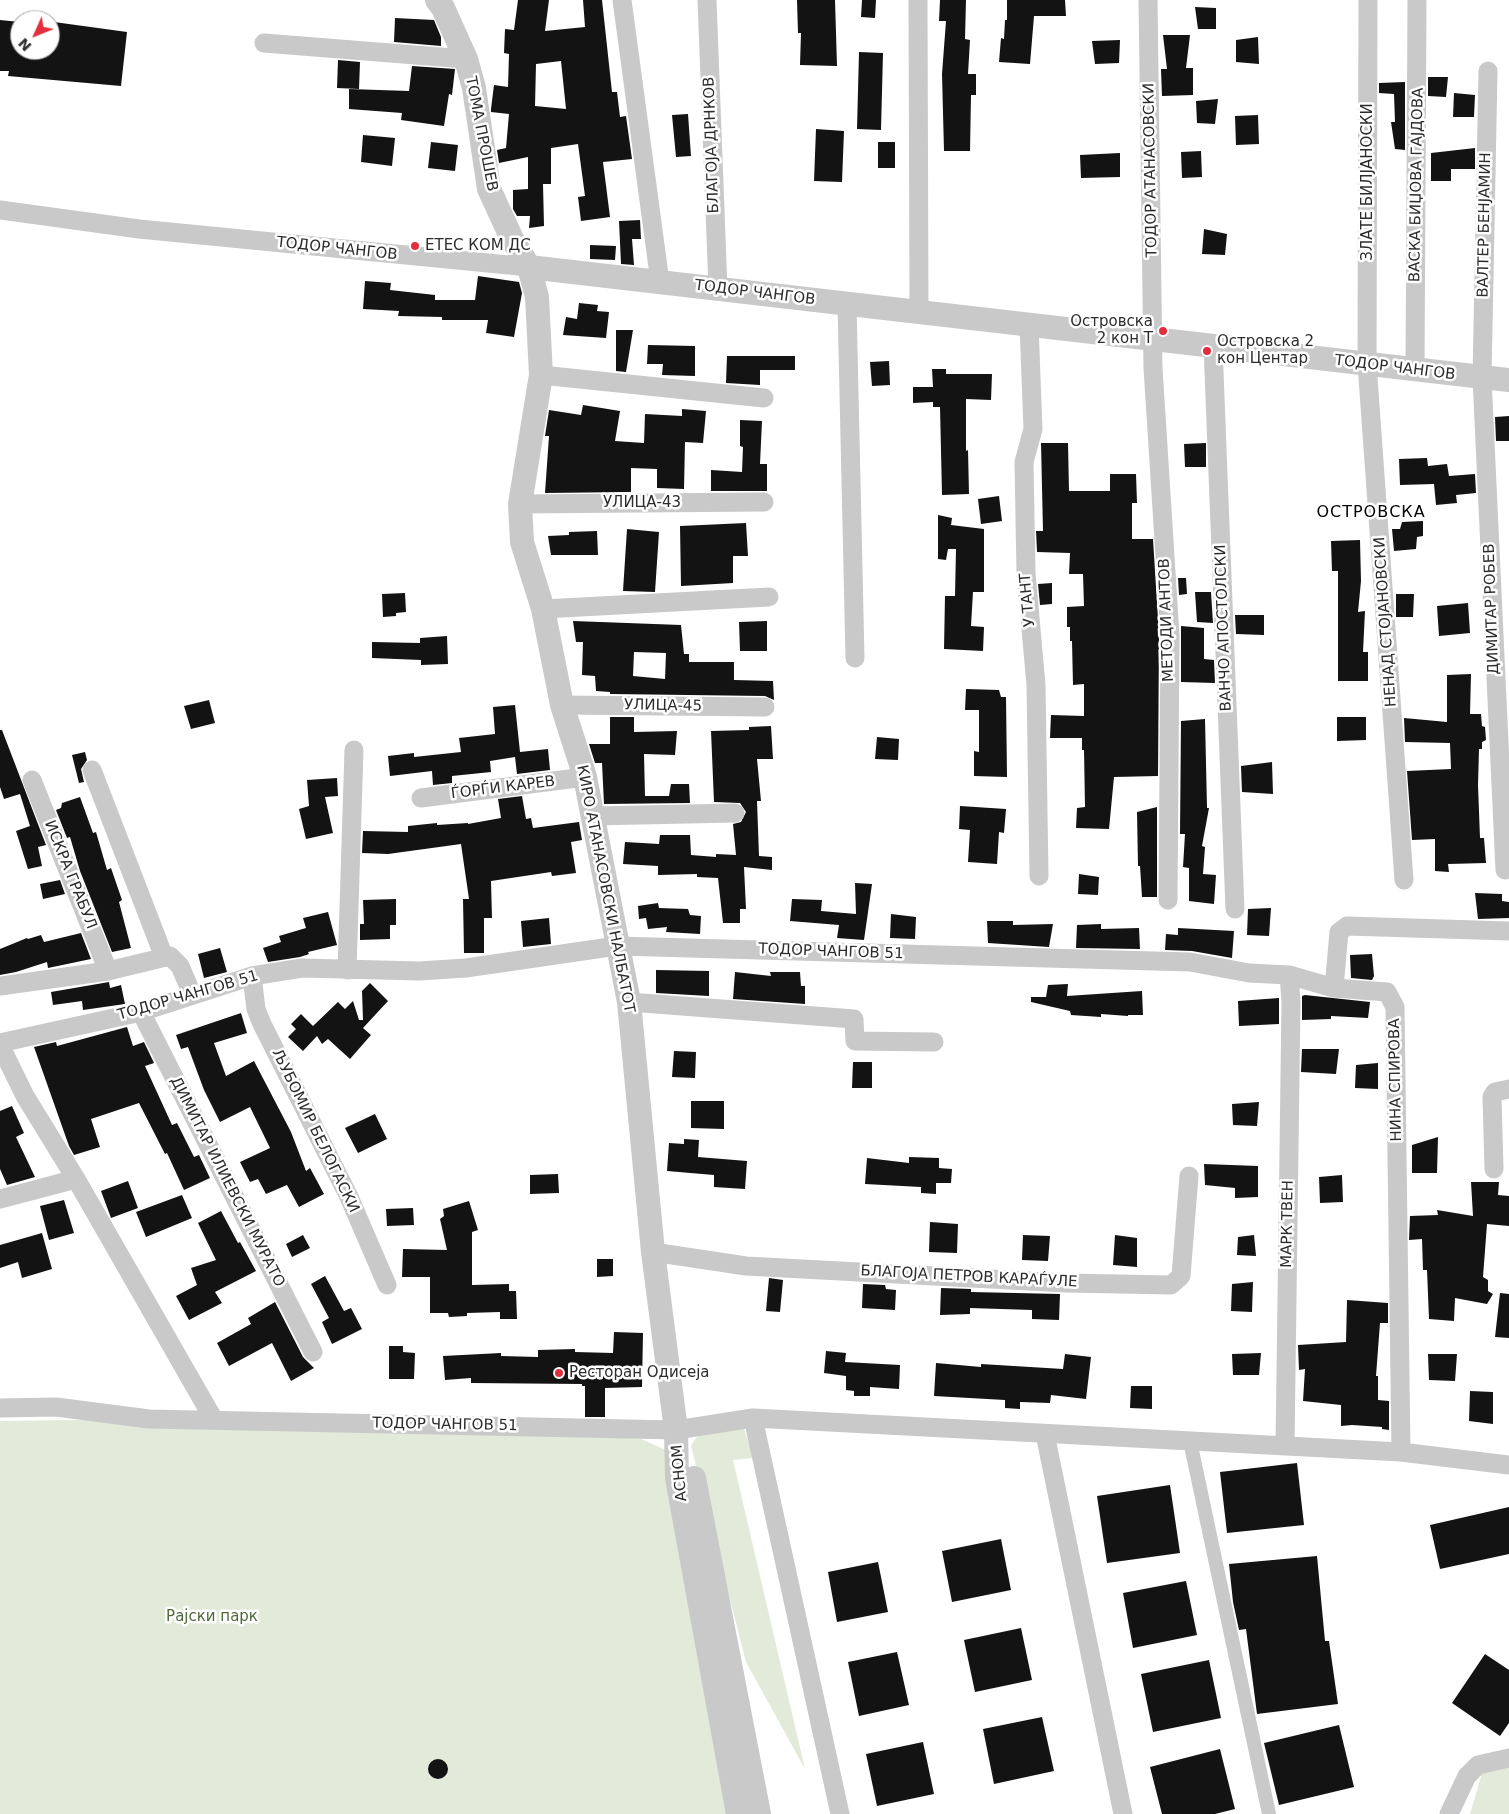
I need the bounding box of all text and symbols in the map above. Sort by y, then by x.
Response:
north arrow [10,10,60,60]
text: N [15,35,35,54]
street label: ТОМА ПРОШЕВ [461,75,501,193]
street label: БЛАГОЈА ДРНКОВ [701,76,723,214]
street label: ТОДОР АТАНАСОВСКИ [1140,83,1162,257]
street label: ВАСКА БИЏОВА ГАЈДОВА [1406,88,1428,282]
street label: ЗЛАТЕ БИЛЈАНОСКИ [1359,103,1377,261]
street label: ВАЛТЕР БЕНЈАМИН [1475,152,1495,298]
street label: ТОДОР ЧАНГОВ [276,234,398,264]
place label: ЕТЕС КОМ ДС [425,237,531,255]
marker: ЕТЕС КОМ ДС [409,240,421,252]
street label: ТОДОР ЧАНГОВ [694,277,816,309]
place label: Островска 2 кон T [1070,313,1153,348]
marker: Островска 2 кон T [1157,325,1169,337]
place label: Островска 2 кон Центар [1217,333,1314,368]
marker: Островска 2 кон Центар [1201,345,1213,357]
street label: ТОДОР ЧАНГОВ [1334,352,1456,384]
street label: УЛИЦА-43 [603,494,681,512]
district label: ОСТРОВСКА [1315,503,1427,523]
street label: НЕНАД СТОЈАНОВСКИ [1371,536,1401,708]
street label: ДИМИТАР РОБЕВ [1481,543,1503,675]
street label: ВАНЧО АПОСТОЛСКИ [1212,544,1236,712]
street label: МЕТОДИ АНТОВ [1156,558,1178,682]
street label: У ТАНТ [1017,572,1039,628]
street label: УЛИЦА-45 [624,696,702,716]
street label: КИРО АТАНАСОВСКИ НАЛБАТОТ [572,764,638,1014]
street label: ЃОРЃИ КАРЕВ [450,773,556,803]
street label: ИСКРА ГРАБУЛ [40,818,100,932]
street label: ТОДОР ЧАНГОВ 51 [758,940,904,964]
street label: ТОДОР ЧАНГОВ 51 [116,967,260,1025]
street label: НИНА СПИРОВА [1386,1018,1406,1142]
street label: ЉУБОМИР БЕЛОГАСКИ [267,1046,363,1216]
street label: ДИМИТАР ИЛИЕВСКИ МУРАТО [166,1074,288,1290]
street label: МАРК ТВЕН [1278,1180,1298,1268]
street label: БЛАГОЈА ПЕТРОВ КАРАЃУЛЕ [860,1262,1078,1292]
place label: Ресторан Одисеја [569,1364,709,1382]
marker: Ресторан Одисеја [553,1367,565,1379]
street label: ТОДОР ЧАНГОВ 51 [372,1415,518,1435]
street label: АСНОМ [669,1444,691,1502]
park label: Рајски парк [166,1608,258,1626]

